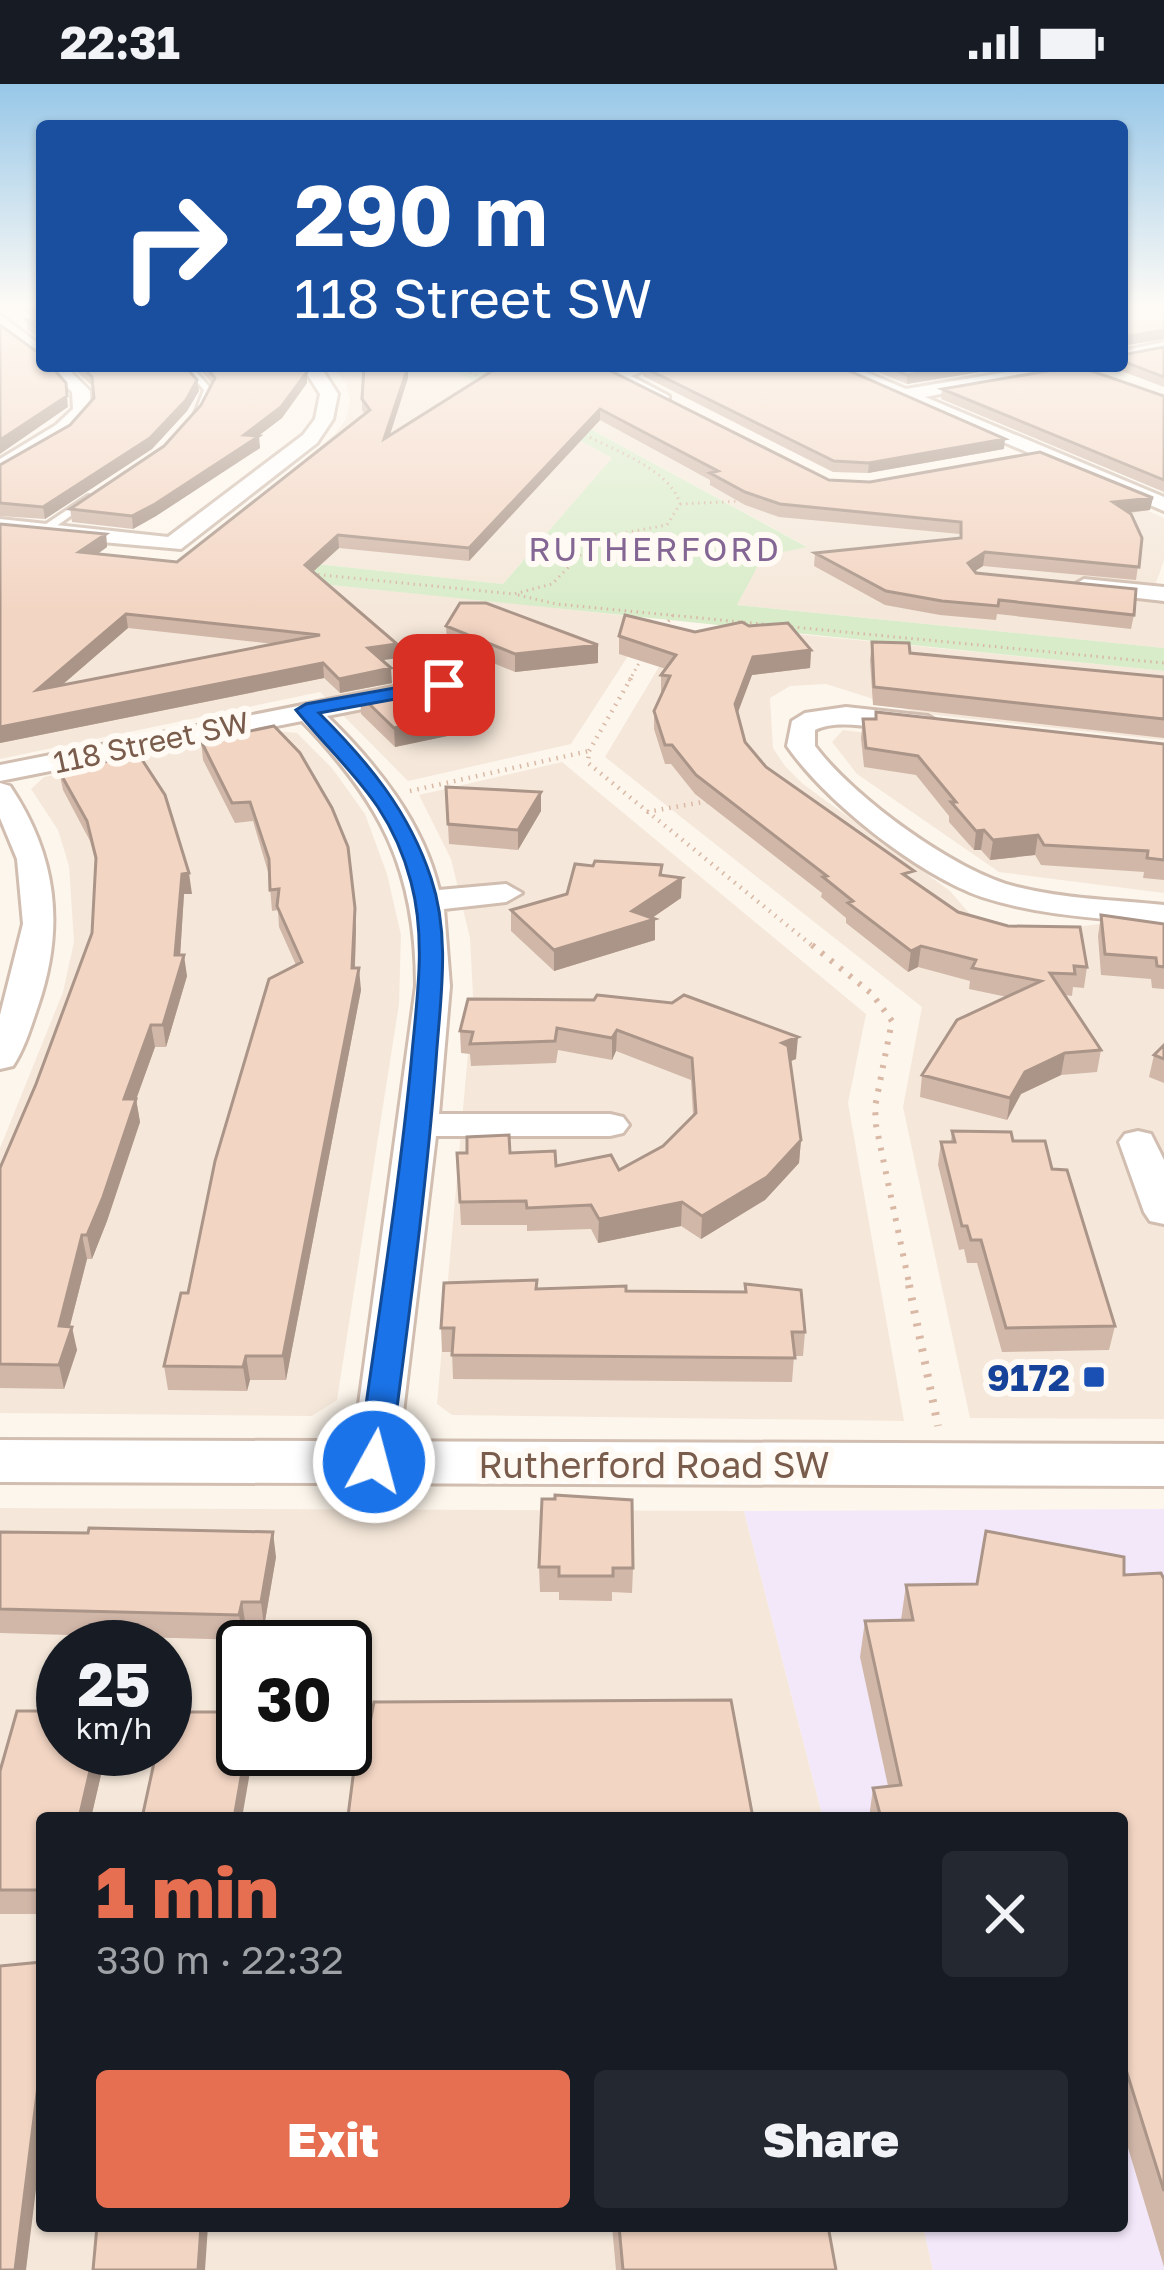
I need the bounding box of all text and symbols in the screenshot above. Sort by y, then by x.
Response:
text: 22:31 [60,15,180,69]
text: 290 m [294,164,548,264]
icon: right [96,168,252,324]
text: 118 Street SW [294,265,652,330]
district label: RUTHERFORD [528,529,782,568]
pin [393,634,495,736]
icon: arrive [411,652,477,718]
street label: 118 Street SW [50,704,252,780]
place label: 9172 [987,1356,1070,1399]
marker: 9172 [1081,1364,1107,1390]
position arrow [311,1399,437,1525]
street label: Rutherford Road SW [478,1443,830,1486]
speed limit sign: 30 [216,1620,372,1776]
text: 25 [77,1647,151,1719]
text: km/h [76,1710,152,1746]
text: 1 min [96,1847,279,1934]
button: close [942,1851,1068,1977]
text: 330 m · 22:32 [96,1936,344,1983]
button: Exit [96,2070,570,2208]
button: Share [594,2070,1068,2208]

